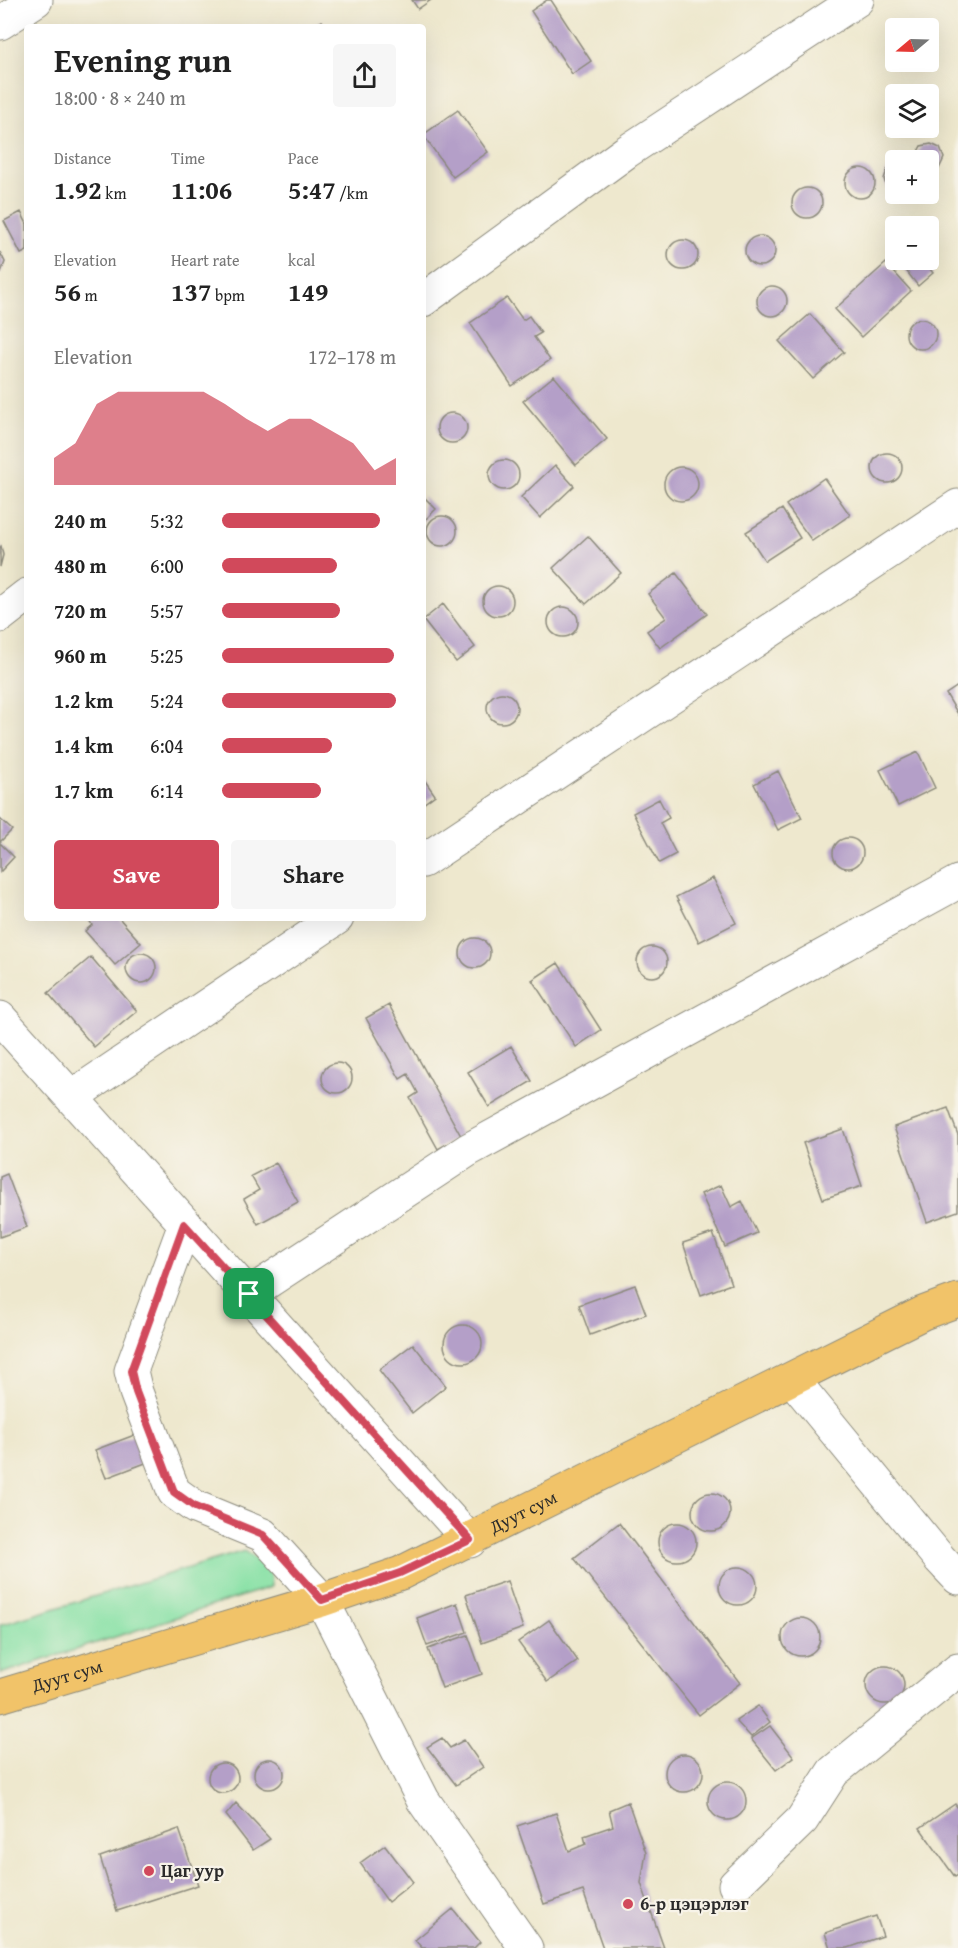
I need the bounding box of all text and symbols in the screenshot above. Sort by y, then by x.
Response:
north arrow [885,18,939,72]
map controls [885,18,939,270]
text: Evening run [54,36,231,84]
button: share [333,44,396,107]
text: 18:00 · 8 × 240 m [54,83,186,112]
button: layers [885,84,939,138]
text: Distance [54,146,111,170]
text: Time [171,146,205,170]
text: Pace [288,146,319,170]
button: + [885,150,939,204]
text: 1.92 [54,170,102,209]
text: 11:06 [171,170,232,209]
text: 5:47 [288,170,336,209]
text: km [102,181,126,205]
text: /km [336,181,368,205]
button: − [885,216,939,270]
text: Elevation [54,248,117,272]
text: Heart rate [171,248,240,272]
text: kcal [288,248,315,272]
text: 56 [54,272,81,311]
text: 137 [171,272,211,311]
text: 149 [288,272,328,311]
text: m [81,283,98,307]
text: bpm [211,283,245,307]
text: Elevation [54,342,132,371]
text: 172–178 m [308,342,396,371]
text: 240 m [54,506,107,535]
text: 5:32 [150,506,184,535]
text: 480 m [54,551,107,580]
text: 6:00 [150,551,184,580]
text: 720 m [54,596,107,625]
text: 5:57 [150,596,184,625]
text: 960 m [54,641,107,670]
text: 5:25 [150,641,184,670]
text: 1.2 km [54,686,113,715]
text: 5:24 [150,686,184,715]
text: 1.4 km [54,731,113,760]
text: 6:04 [150,731,184,760]
text: 1.7 km [54,776,113,805]
text: 6:14 [150,776,184,805]
button: Save [54,840,219,909]
button: Share [231,840,396,909]
pin [223,1268,274,1319]
icon: arrive [232,1277,265,1310]
street label: Дуут сум [484,1483,562,1540]
street label: Дуут сум [27,1652,106,1699]
place label: Цаг уур [161,1857,224,1884]
marker: Цаг уур [142,1864,156,1878]
place label: 6-р цэцэрлэг [640,1890,748,1917]
marker: 6-р цэцэрлэг [621,1897,635,1911]

